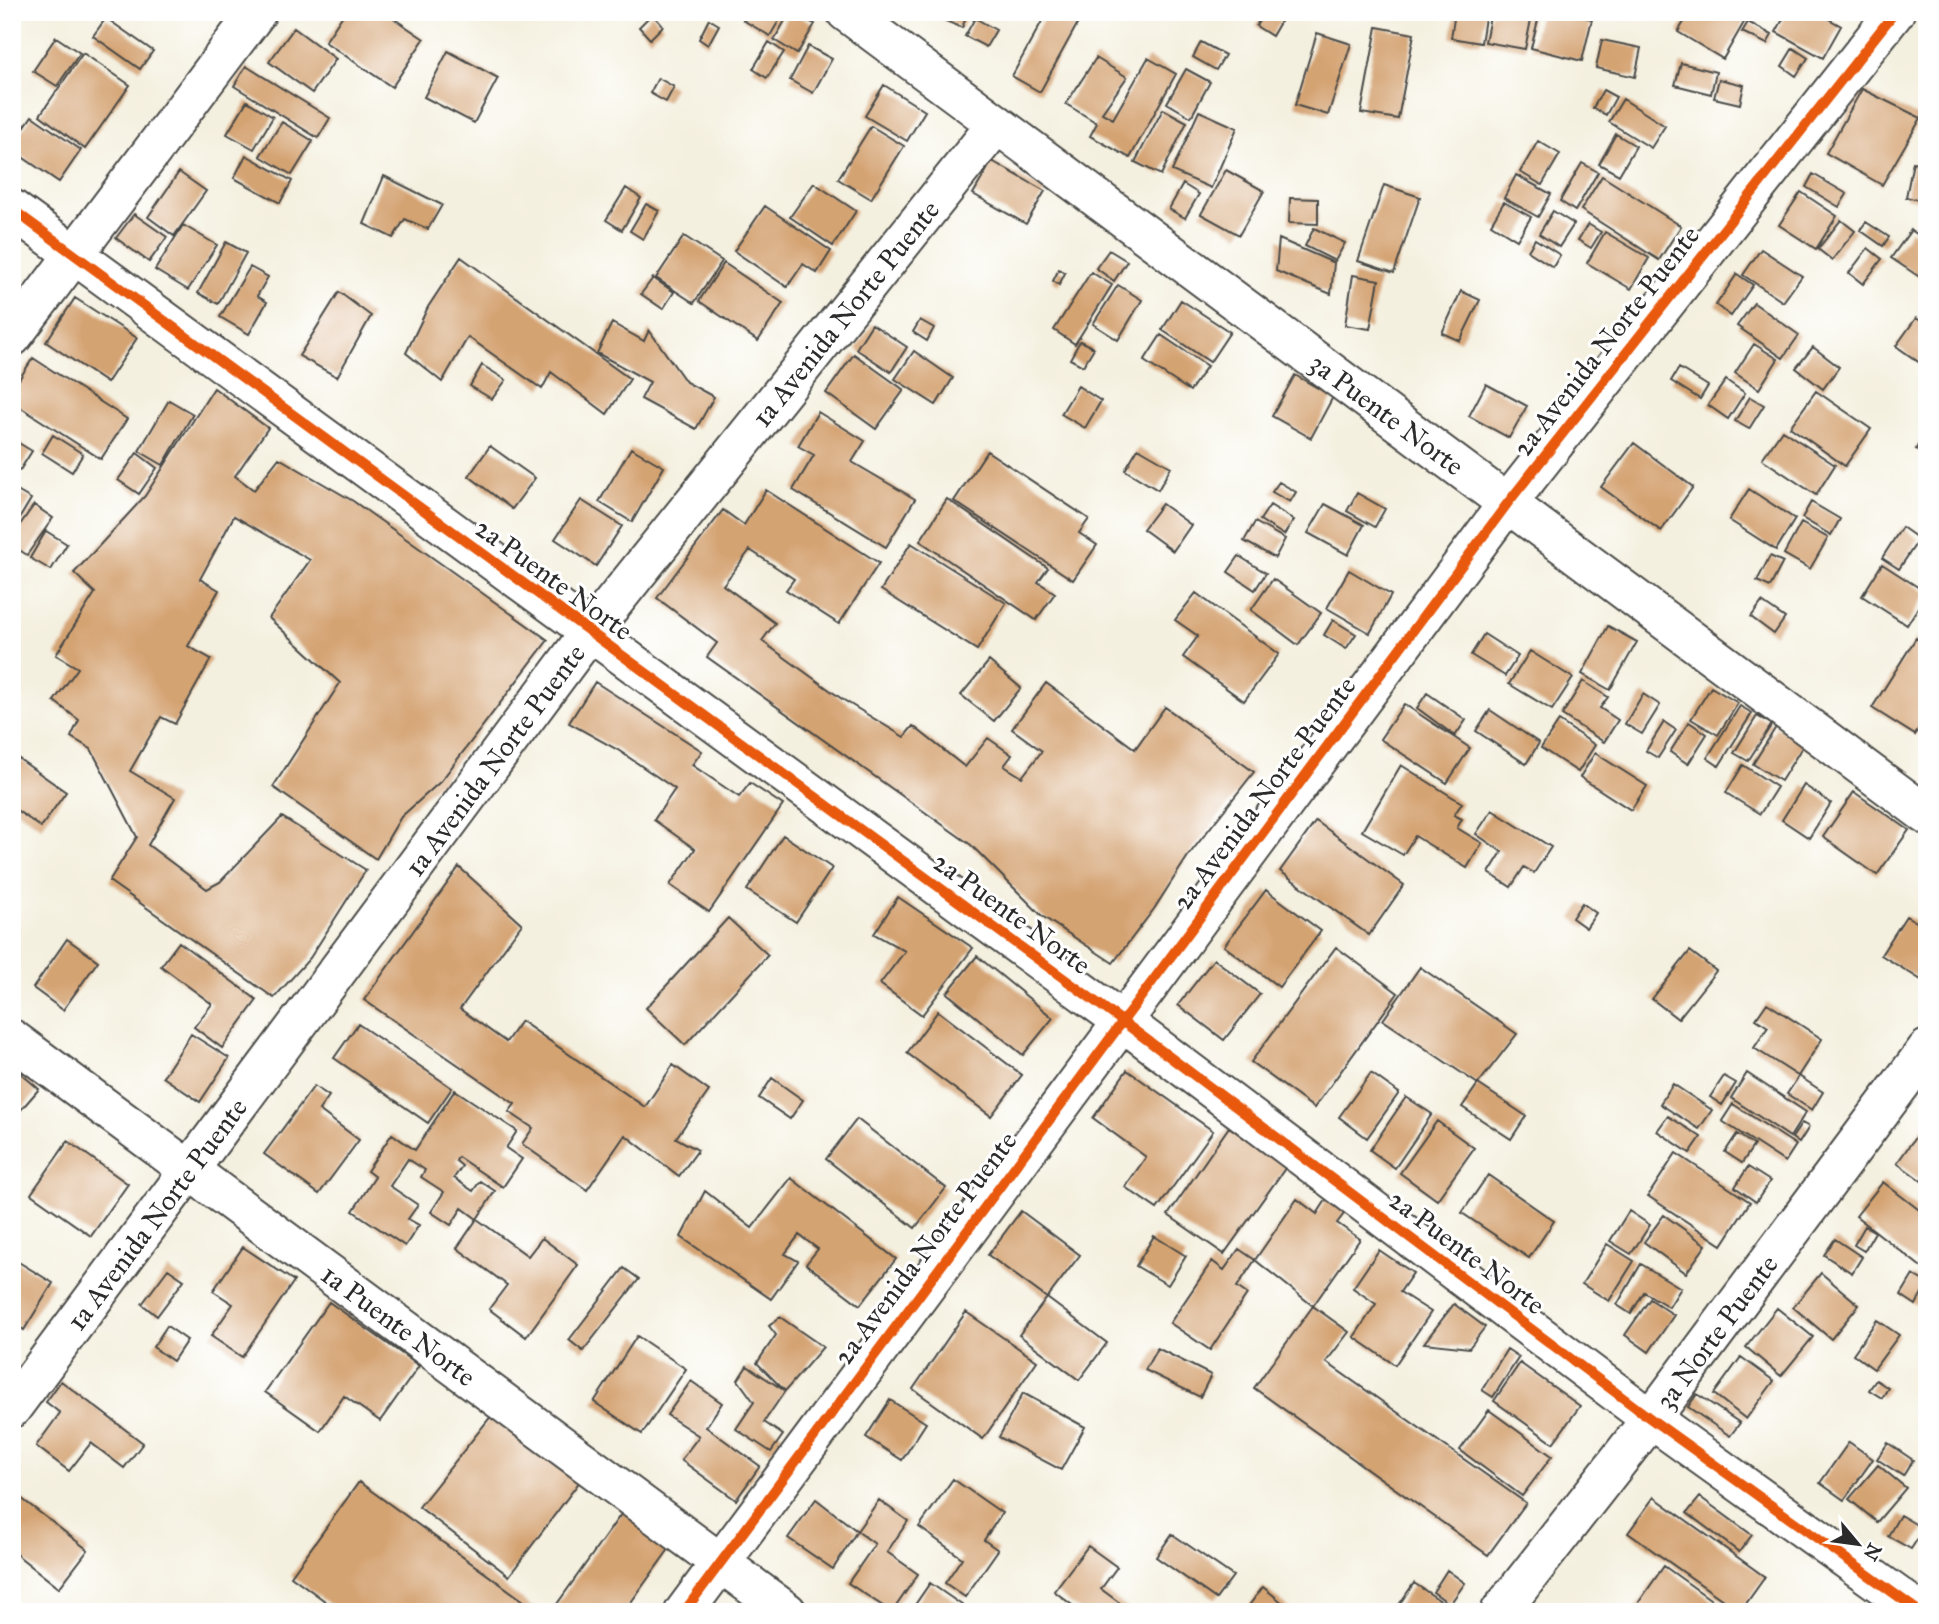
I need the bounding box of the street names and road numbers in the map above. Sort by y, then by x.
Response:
street label: 1a Avenida Norte Puente [744,193,947,434]
street label: 2a Avenida Norte Puente [1505,218,1707,464]
street label: 3a Puente Norte [1303,345,1471,483]
street label: 2a Puente Norte [468,510,640,648]
street label: 1a Avenida Norte Puente [397,637,592,883]
street label: 2a Avenida Norte Puente [1165,669,1363,917]
street label: 2a Puente Norte [926,844,1098,982]
street label: 1a Avenida Norte Puente [59,1091,254,1337]
street label: 2a Avenida Norte Puente [826,1124,1024,1372]
street label: 2a Puente Norte [1382,1182,1552,1322]
street label: 3a Norte Puente [1647,1247,1785,1416]
street label: 1a Puente Norte [314,1256,483,1394]

